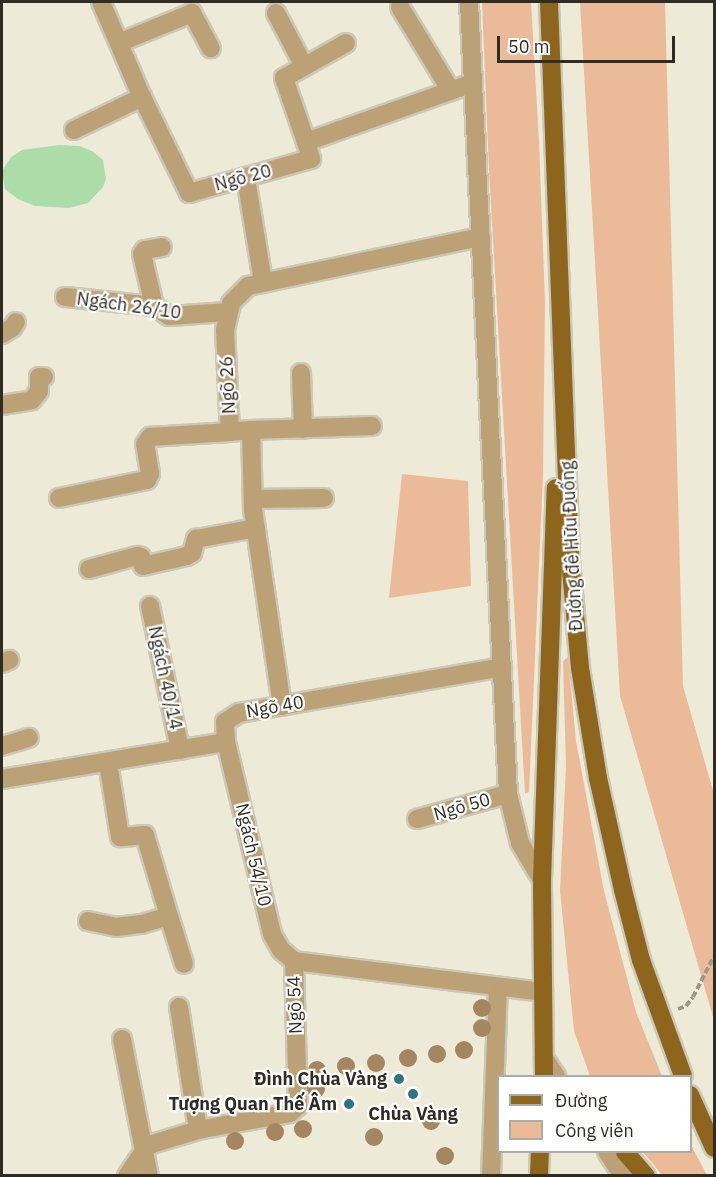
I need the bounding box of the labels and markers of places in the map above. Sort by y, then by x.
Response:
place label: Đình Chùa Vàng [254,1068,387,1090]
marker: Đình Chùa Vàng [392,1072,406,1086]
marker: Chùa Vàng [406,1087,420,1101]
place label: Tượng Quan Thế Âm [169,1093,337,1115]
marker: Tượng Quan Thế Âm [342,1097,356,1111]
place label: Chùa Vàng [368,1103,458,1125]

